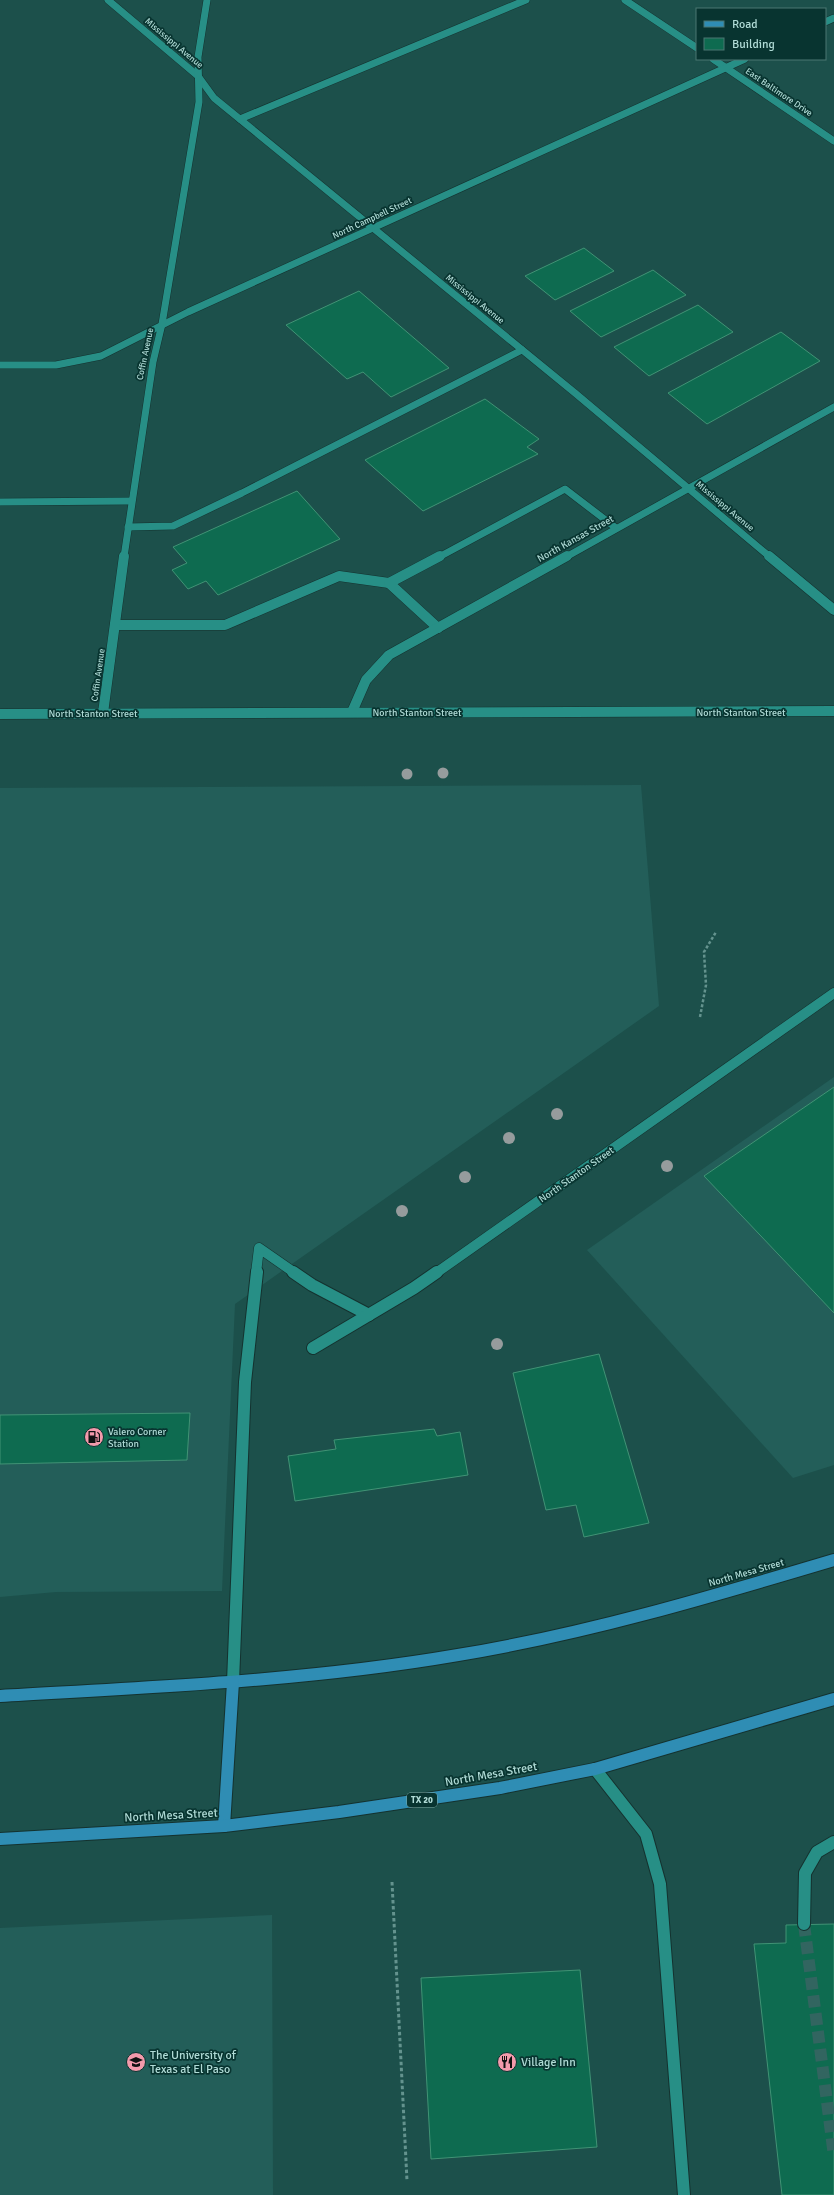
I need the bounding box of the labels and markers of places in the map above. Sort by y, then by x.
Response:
fuel station icon: Valero Corner Station [83,1426,105,1448]
place label: Valero Corner Station [108,1426,166,1450]
place label: The University of Texas at El Paso [150,2048,237,2077]
school or university icon: The University of Texas at El Paso [125,2051,147,2073]
restaurant icon: Village Inn [496,2051,518,2073]
place label: Village Inn [521,2055,576,2070]

